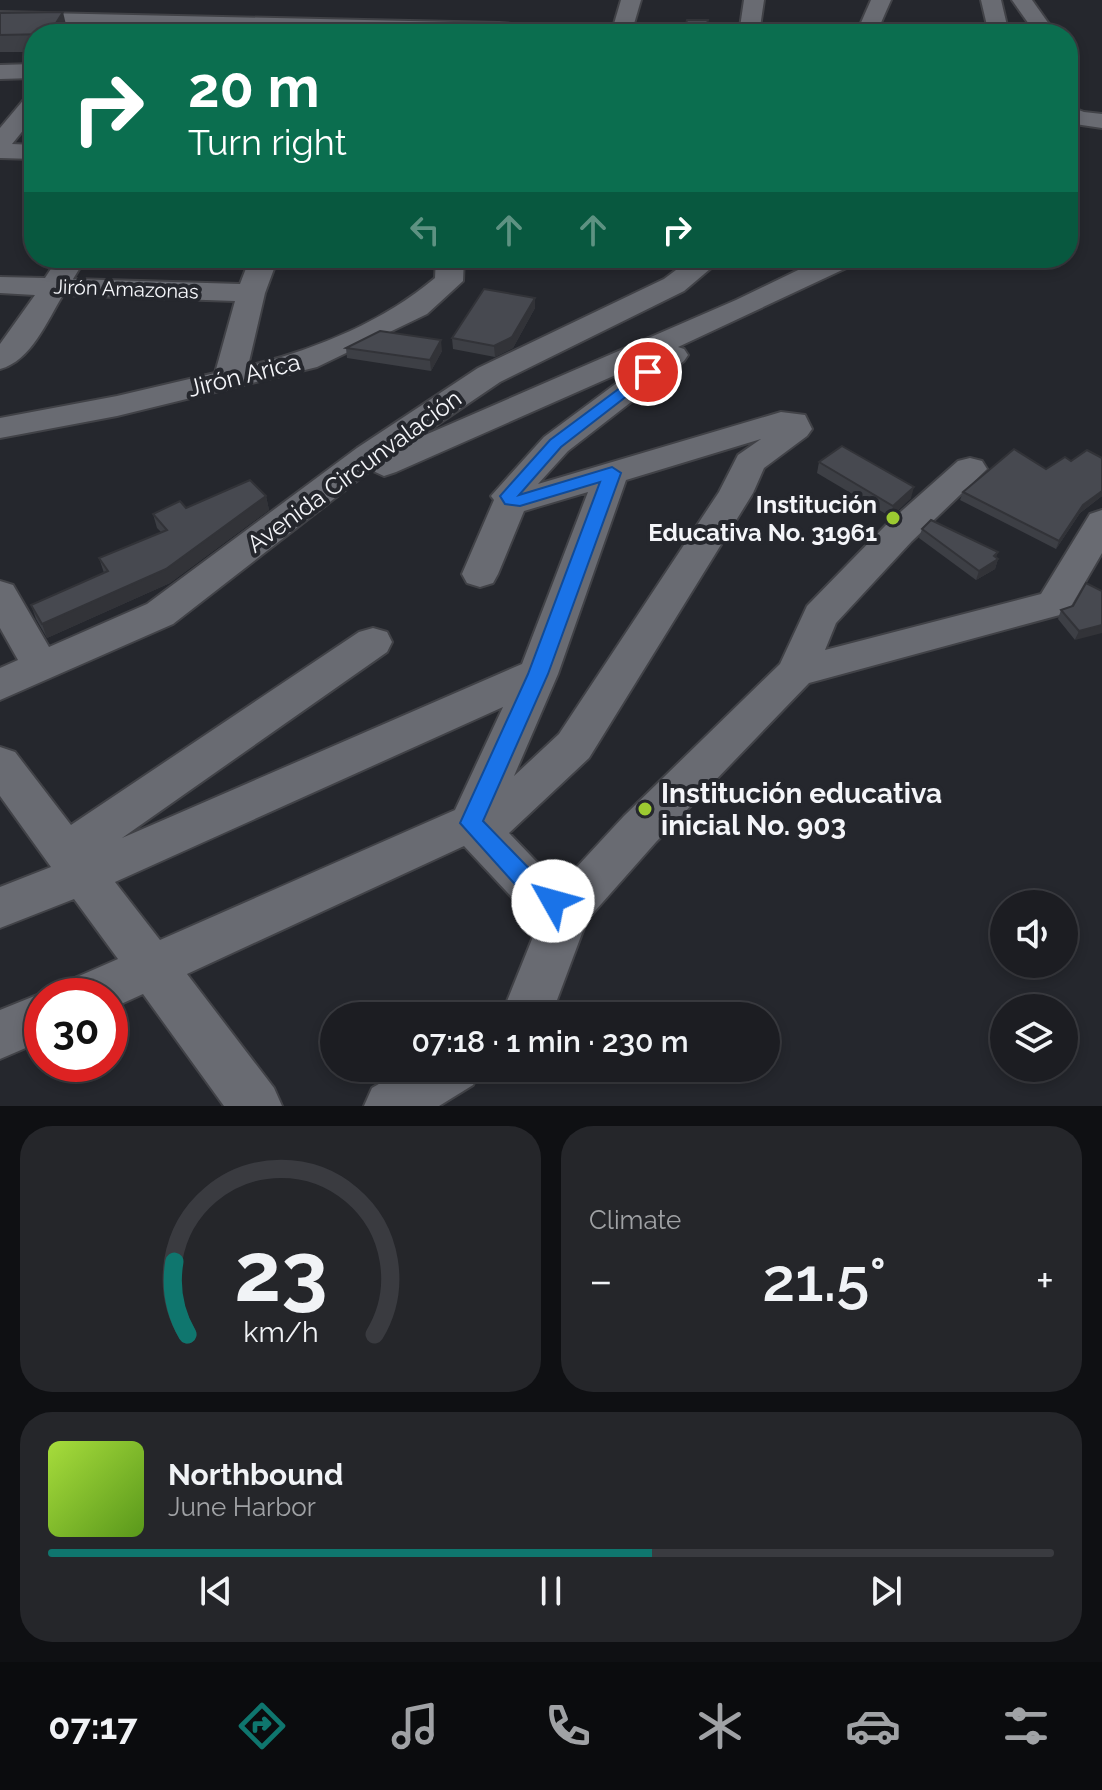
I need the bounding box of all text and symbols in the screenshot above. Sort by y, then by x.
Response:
text: 20 m [188,54,320,120]
icon: right [56,56,160,160]
text: Turn right [188,121,347,163]
icon: left [403,208,447,252]
icon: ahead [487,208,531,252]
icon: ahead [571,208,615,252]
icon: right [655,208,699,252]
street label: Jirón Amazonas [53,274,199,304]
pin [614,338,682,406]
street label: Jirón Arica [185,347,303,403]
icon: arrive [626,350,670,394]
street label: Avenida Circunvalación [241,383,467,559]
place label: Institución Educativa No. 31961 [648,490,877,547]
marker: Institución Educativa No. 31961 [884,509,902,527]
place label: Institución educativa inicial No. 903 [661,777,942,842]
marker: Institución educativa inicial No. 903 [636,800,654,818]
position arrow [511,859,595,943]
map controls [990,890,1078,1082]
button: sound [990,890,1078,978]
speed limit sign: 30 [24,978,128,1082]
button: layers [990,994,1078,1082]
text: 07:18 · 1 min · 230 m [411,1024,689,1059]
text: Climate [589,1205,681,1235]
text: 23 [234,1223,327,1320]
text: 21.5° [762,1245,886,1315]
text: − [589,1255,613,1306]
text: + [1036,1255,1054,1306]
text: km/h [243,1315,318,1349]
text: Northbound [168,1457,343,1492]
text: June Harbor [168,1492,316,1522]
icon: previous [194,1569,238,1613]
icon: pause [529,1569,573,1613]
icon: next [864,1569,908,1613]
icon: directions [234,1698,290,1754]
icon: music [387,1698,443,1754]
icon: phone [540,1698,596,1754]
icon: climate [692,1698,748,1754]
icon: car [845,1698,901,1754]
icon: filters [998,1698,1054,1754]
text: 07:17 [48,1705,138,1747]

